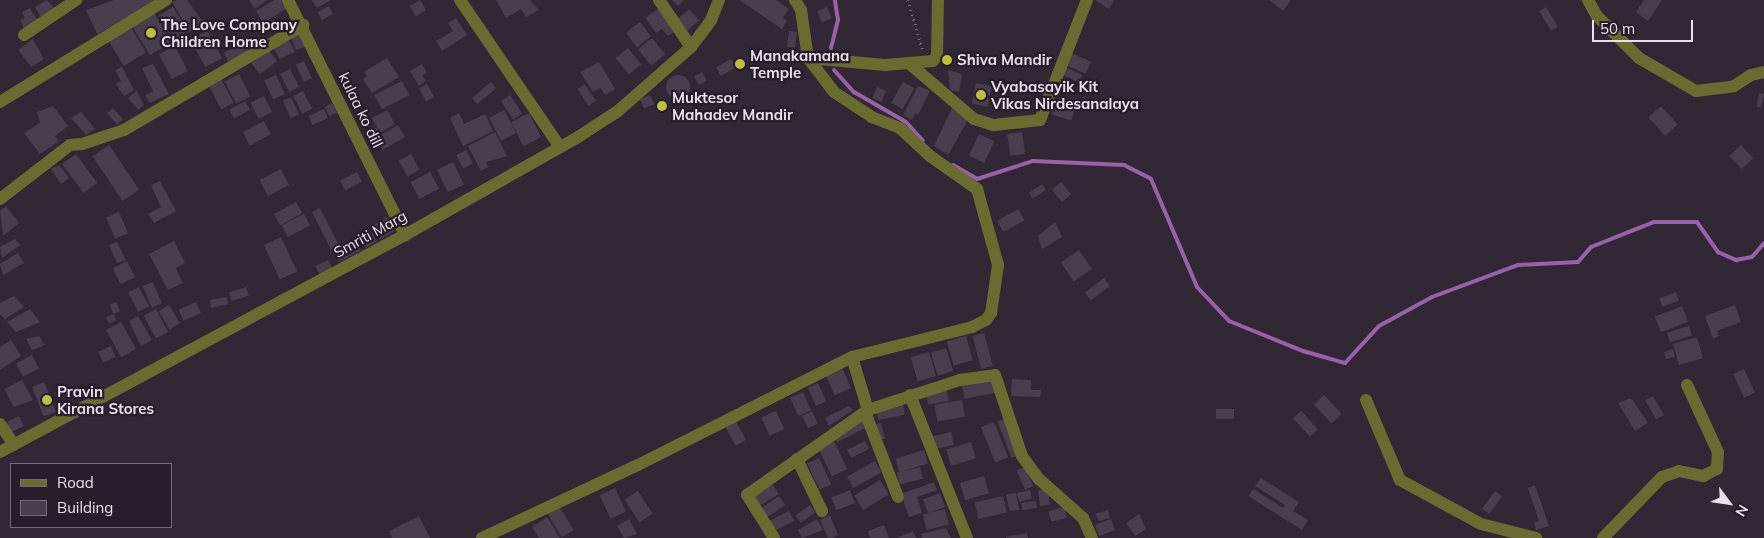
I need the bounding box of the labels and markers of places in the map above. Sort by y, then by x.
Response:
place label: The Love Company Children Home [161,15,297,50]
marker: The Love Company Children Home [145,27,157,39]
place label: Manakamana Temple [750,46,849,81]
place label: Shiva Mandir [957,51,1052,69]
marker: Shiva Mandir [941,54,953,66]
marker: Manakamana Temple [734,58,746,70]
place label: Vyabasayik Kit Vikas Nirdesanalaya [991,77,1139,112]
place label: Muktesor Mahadev Mandir [672,88,793,123]
marker: Vyabasayik Kit Vikas Nirdesanalaya [975,89,987,101]
marker: Muktesor Mahadev Mandir [656,100,668,112]
place label: Pravin Kirana Stores [57,382,154,417]
marker: Pravin Kirana Stores [41,394,53,406]

